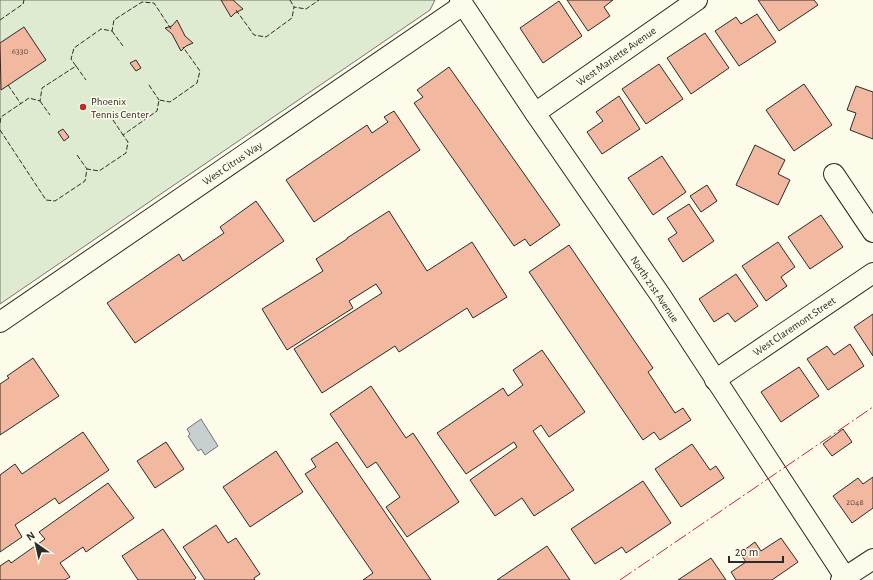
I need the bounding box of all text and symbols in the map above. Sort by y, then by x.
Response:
street label: West Marlette Avenue [574,25,658,88]
house number: 6330 [12,47,28,56]
place label: Phoenix Tennis Center [91,96,149,120]
marker: Phoenix Tennis Center [78,102,88,112]
street label: West Citrus Way [200,139,264,187]
street label: North 21st Avenue [628,254,681,324]
street label: West Claremont Street [751,295,838,358]
house number: 2048 [846,498,864,507]
north arrow [16,524,56,564]
text: N [24,529,37,543]
scale bar [729,538,783,564]
text: 20 m [735,546,758,558]

